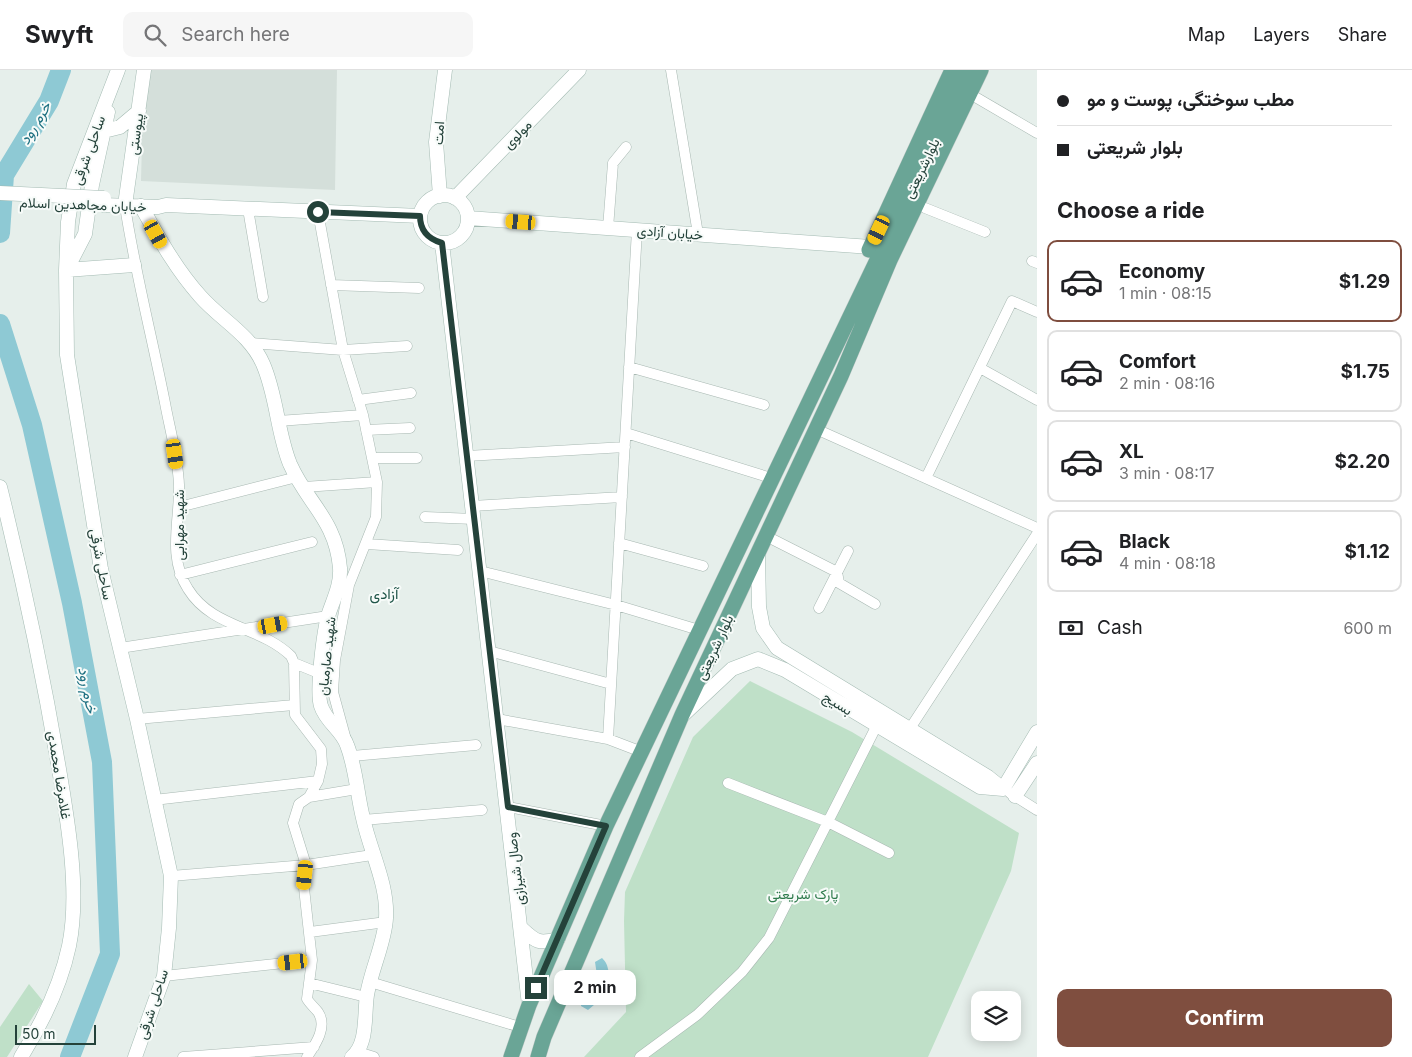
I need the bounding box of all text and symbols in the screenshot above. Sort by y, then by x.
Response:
search box [123,12,473,57]
text: Swyft [25,20,93,49]
icon: search [141,21,169,49]
text: Search here [181,23,290,46]
text: Map [1188,24,1225,45]
text: Layers [1253,24,1310,45]
text: Share [1338,24,1387,45]
text: مطب سوختگی، پوست و مو [1087,88,1294,111]
water label: خرم رود [15,97,56,148]
street label: پیوستی [124,112,148,156]
street label: ساحلی شرقی [68,113,109,187]
street label: مولوی [499,116,536,153]
street label: امت [429,121,447,145]
street label: بلوارشریعتی [899,135,944,201]
text: بلوار شریعتی [1087,136,1183,159]
street label: خیابان مجاهدین اسلام [19,193,147,216]
text: Choose a ride [1057,197,1205,223]
route start [307,201,329,223]
car [505,213,536,231]
car [865,213,892,247]
car [142,217,169,251]
street label: خیابان آزادی [636,221,704,244]
icon: car [1059,259,1104,304]
text: Economy [1119,260,1205,283]
text: $1.29 [1339,270,1390,293]
text: 1 min · 08:15 [1119,283,1212,303]
icon: car [1059,349,1104,394]
text: Comfort [1119,350,1196,373]
text: $1.75 [1340,360,1390,383]
text: 2 min · 08:16 [1119,373,1215,393]
car [165,438,184,470]
icon: car [1059,439,1104,484]
text: XL [1119,440,1144,463]
text: $2.20 [1334,450,1390,473]
text: 3 min · 08:17 [1119,463,1215,483]
street label: شهید مهرابی [170,489,188,561]
street label: ساحلی شرقی [86,527,117,601]
icon: car [1059,529,1104,574]
text: Black [1119,530,1170,553]
text: $1.12 [1345,540,1390,563]
text: 4 min · 08:18 [1119,553,1216,573]
district label: آزادی [370,584,400,604]
street label: بلوار شریعتی [692,612,737,683]
icon: cash [1057,614,1085,642]
car [256,615,289,635]
street label: شهید صارمیان [313,616,340,696]
text: Cash [1097,616,1143,639]
text: 600 m [1343,618,1392,638]
water label: خرم رود [73,665,102,716]
street label: بسیج [819,687,856,721]
street label: غلامرضا محمدی [44,730,75,821]
street label: وصال شیرازی [502,831,530,906]
car [295,859,314,891]
park label: پارک شریعتی [768,885,838,904]
car [277,953,308,971]
street label: ساحلی شرقی [133,967,172,1041]
callout: 2 min [554,970,636,1006]
route end [525,977,547,999]
text: 2 min [574,977,616,997]
button: Confirm [1057,989,1392,1047]
map controls [971,991,1021,1041]
button: layers [971,991,1021,1041]
scale bar [15,1022,96,1045]
text: 50 m [22,1025,56,1042]

